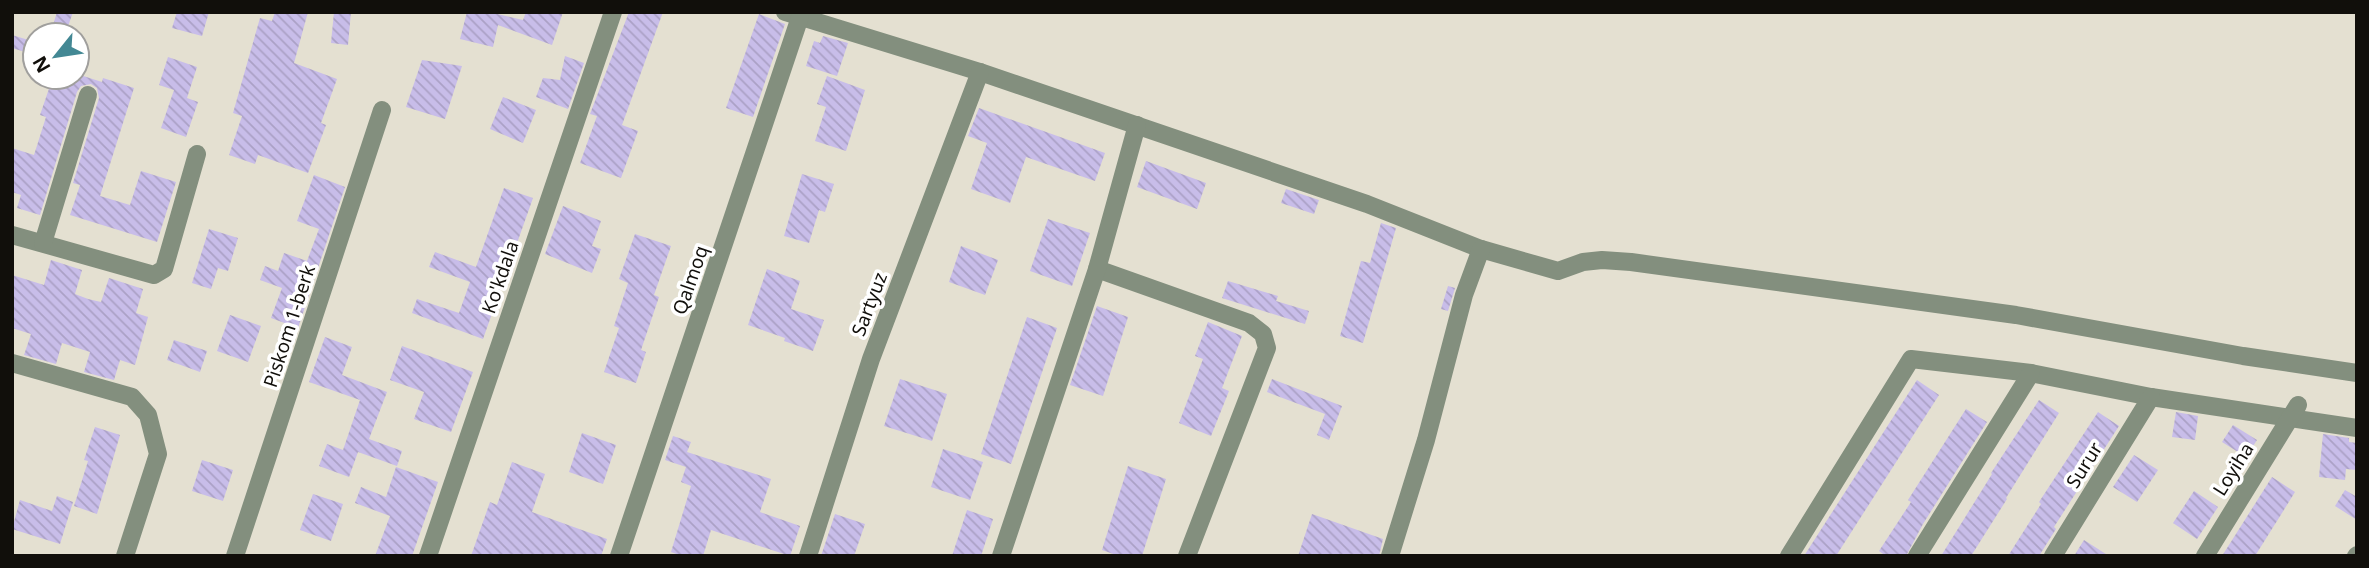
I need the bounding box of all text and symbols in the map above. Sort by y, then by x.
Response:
north arrow [21,21,91,91]
text: N [26,51,56,78]
street label: Ko'kdala [475,237,525,317]
street label: Qalmoq [666,242,714,318]
street label: Piskom 1-berk [257,261,321,391]
street label: Sartyuz [845,268,893,340]
street label: Surur [2060,437,2108,493]
street label: Loyiha [2207,437,2259,501]

